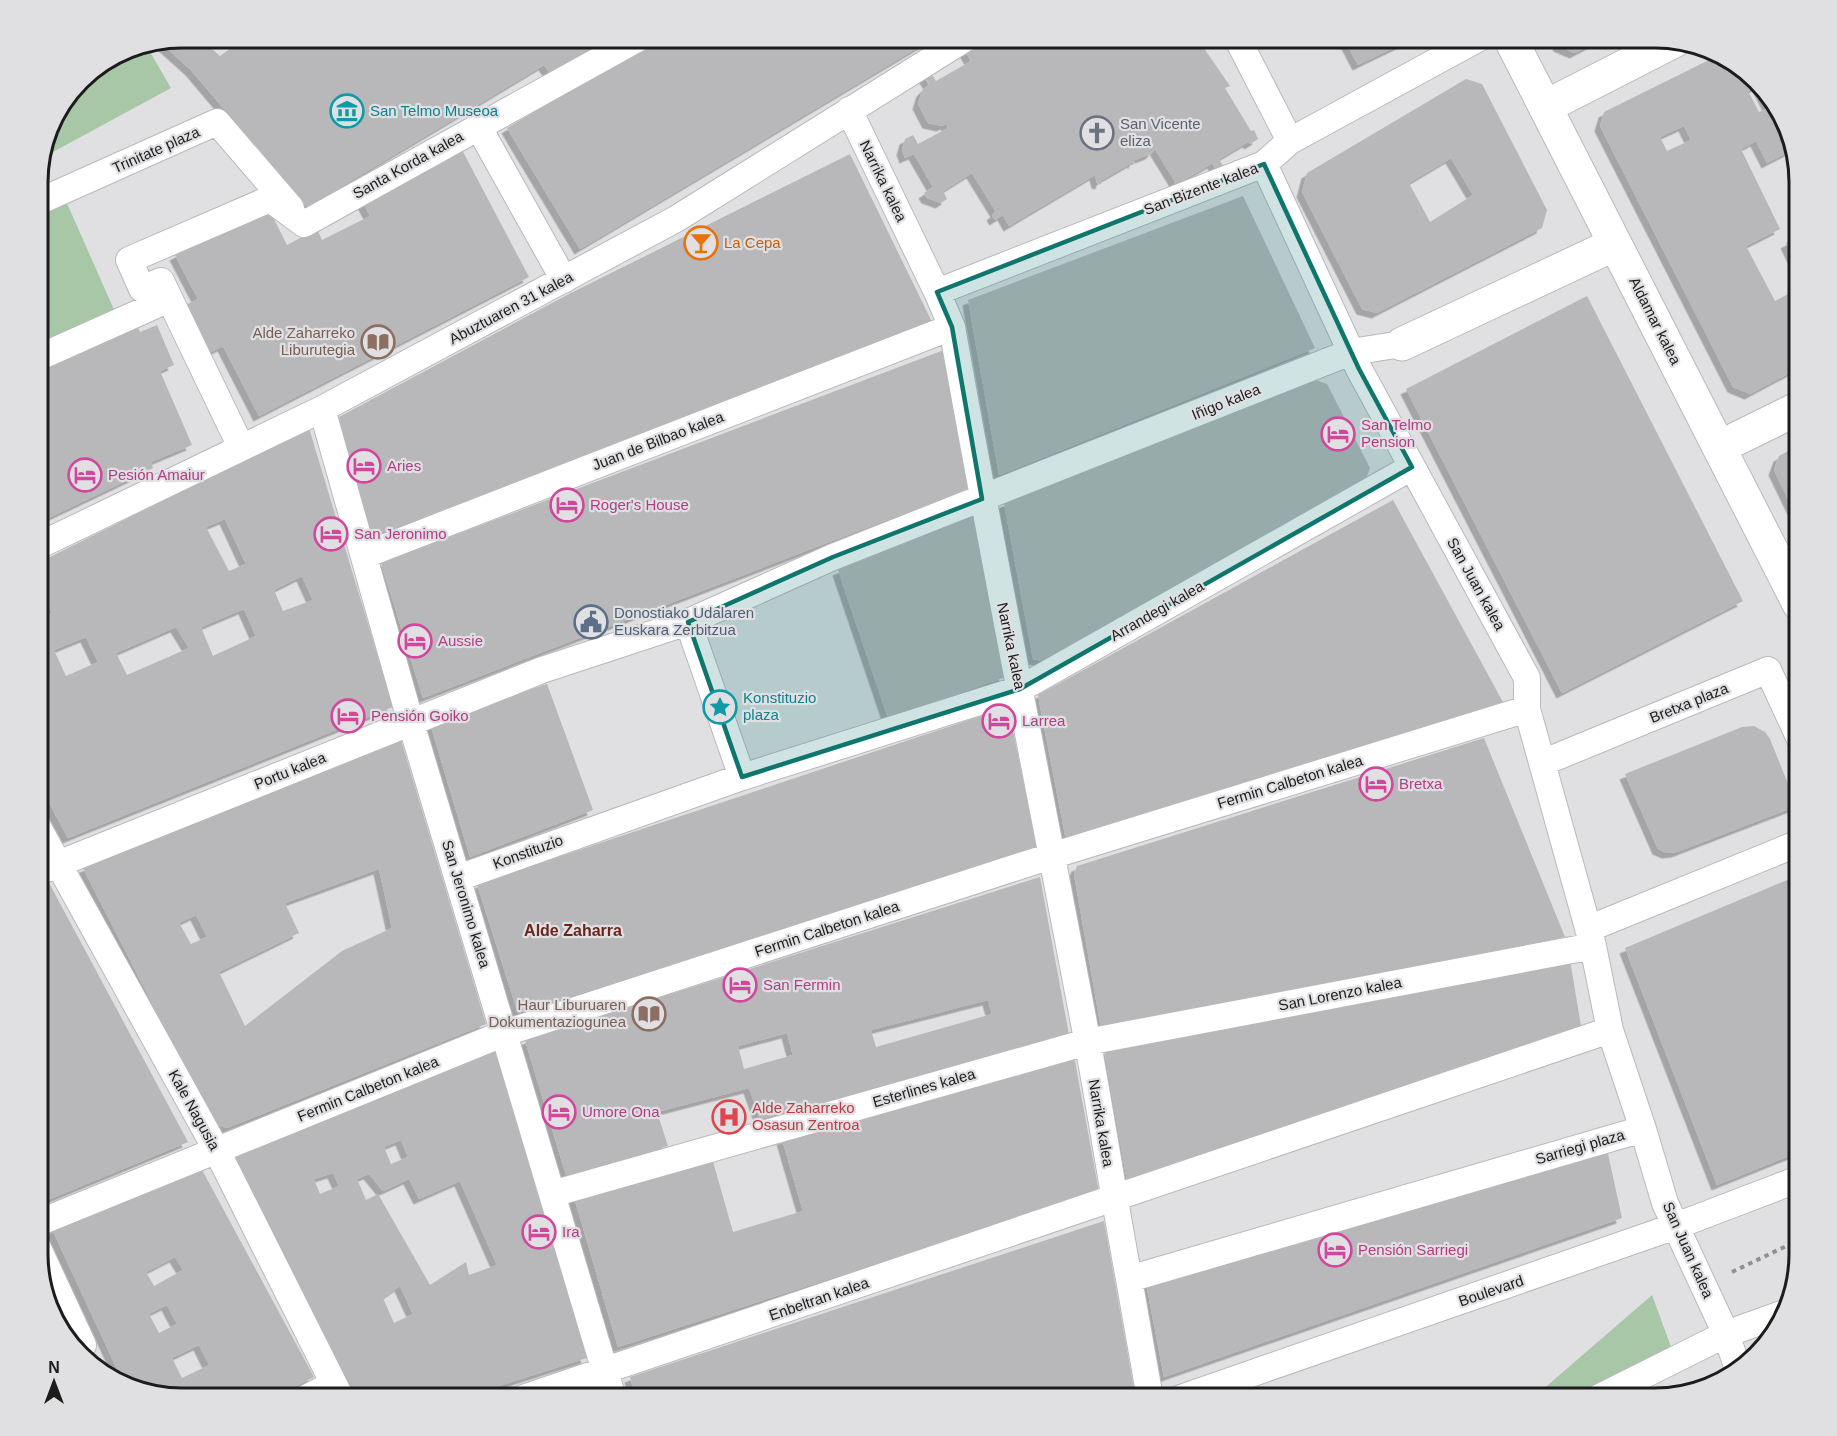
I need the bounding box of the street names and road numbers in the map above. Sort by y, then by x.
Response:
street label: Trinitate plaza [110,122,203,176]
street label: Santa Korda kalea [350,127,466,202]
street label: Narrika kalea [856,137,911,225]
street label: San Bizente kalea [1141,159,1261,218]
street label: Abuztuaren 31 kalea [446,267,576,347]
street label: Aldamar kalea [1626,274,1685,368]
street label: Iñigo kalea [1189,380,1263,423]
street label: Juan de Bilbao kalea [590,407,726,473]
street label: San Juan kalea [1444,534,1509,634]
street label: Arrandegi kalea [1107,577,1207,644]
street label: Narrika kalea [994,601,1029,692]
street label: Bretxa plaza [1647,679,1731,726]
street label: Portu kalea [251,748,329,793]
street label: Fermin Calbeton kalea [1215,751,1365,812]
street label: Konstituzio [490,831,565,872]
street label: San Jeronimo kalea [439,838,494,970]
street label: Fermin Calbeton kalea [752,897,902,960]
street label: San Lorenzo kalea [1277,973,1404,1014]
street label: Fermin Calbeton kalea [295,1052,442,1125]
street label: Esterlines kalea [871,1065,978,1110]
street label: Kale Nagusia [165,1067,224,1153]
street label: Narrika kalea [1085,1078,1118,1169]
street label: Sarriegi plaza [1533,1126,1627,1167]
street label: San Juan kalea [1660,1199,1718,1301]
street label: Boulevard [1456,1271,1526,1310]
street label: Enbeltran kalea [767,1273,872,1324]

